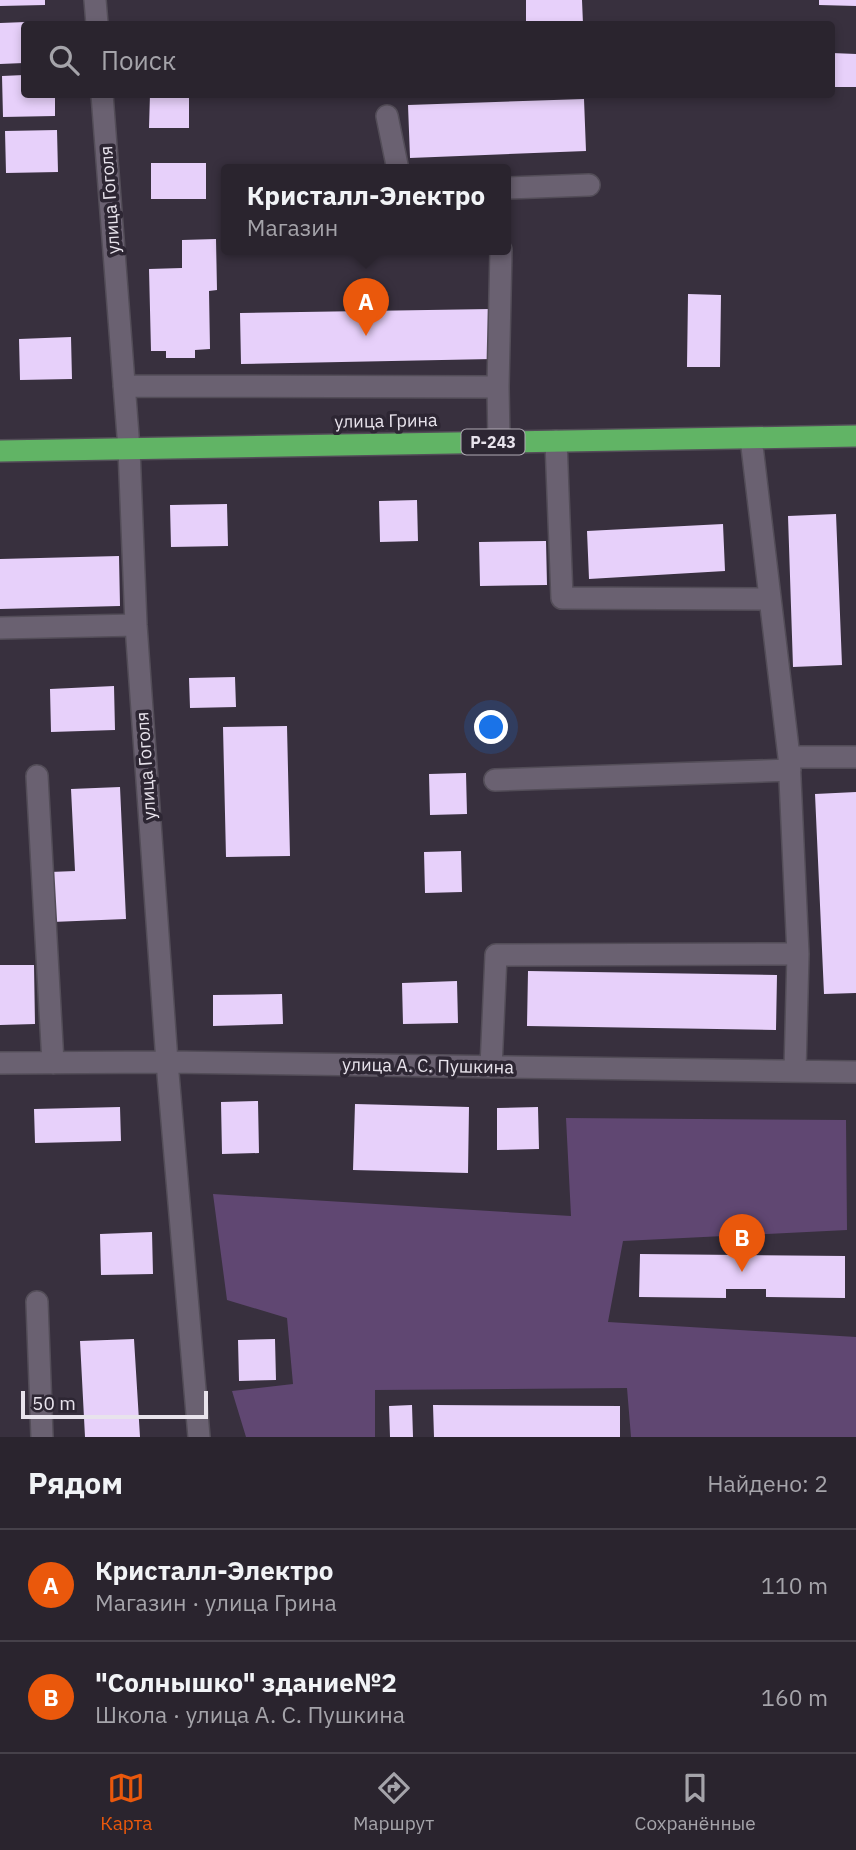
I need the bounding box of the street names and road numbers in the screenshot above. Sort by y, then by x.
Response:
street label: улица Гоголя [94,145,125,255]
street label: улица Грина [334,408,438,433]
road number: Р-243 [462,430,524,454]
street label: улица Гоголя [130,711,161,821]
street label: улица А. С. Пушкина [342,1053,514,1079]

